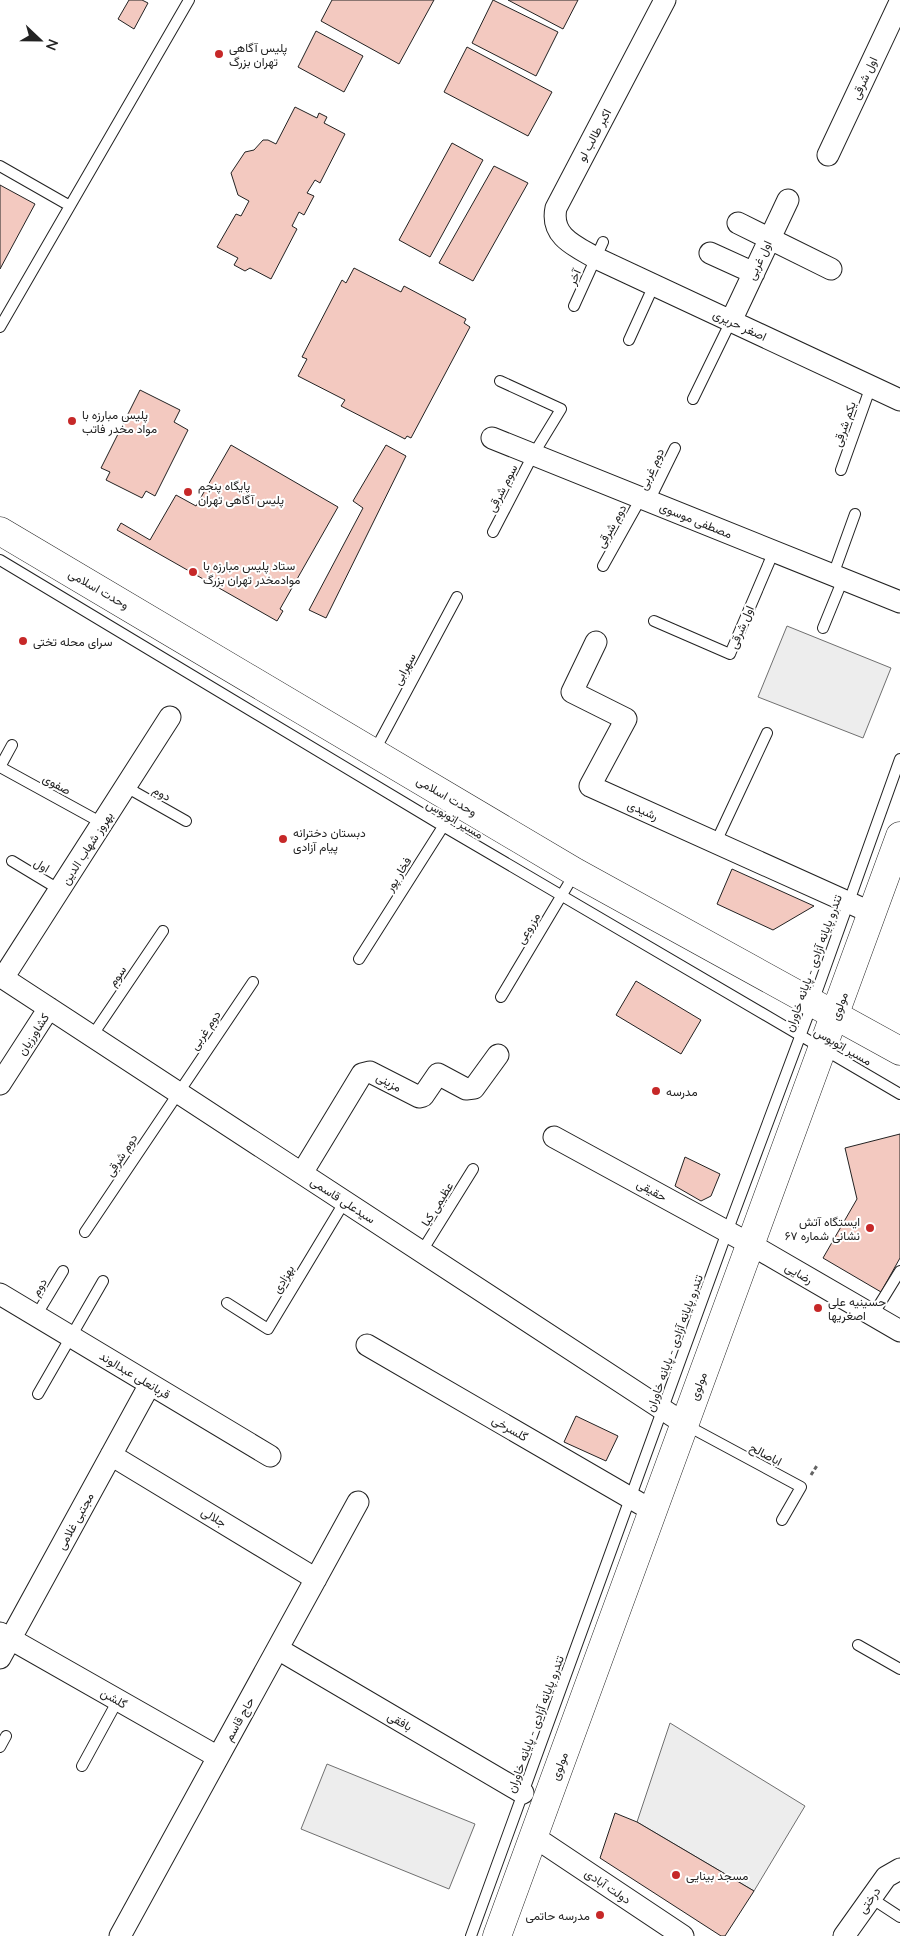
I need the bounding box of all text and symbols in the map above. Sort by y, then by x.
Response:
north arrow [15,15,65,65]
text: N [42,37,62,53]
place label: پلیس آگاهی تهران بزرگ [229,40,288,70]
marker: پلیس آگاهی تهران بزرگ [213,48,225,60]
street label: اول شرقی [848,54,881,102]
street label: اکبر طالب لو [574,106,615,164]
street label: اول غربی [743,238,776,283]
street label: آخر [564,266,585,288]
street label: اصغر حریری [710,306,769,345]
street label: یکم شرقی [829,399,860,449]
place label: پلیس مبارزه با مواد مخدر فاتب [82,407,157,437]
marker: پلیس مبارزه با مواد مخدر فاتب [66,415,78,427]
street label: دوم غربی [635,445,668,493]
street label: سوم شرقی [484,462,521,515]
place label: پایگاه پنجم پلیس آگاهی تهران [198,478,284,508]
marker: پایگاه پنجم پلیس آگاهی تهران [182,486,194,498]
street label: مصطفی موسوی [657,499,734,542]
street label: دوم شرقی [593,501,630,551]
place label: ستاد پلیس مبارزه با موادمخدر تهران بزرگ [203,558,300,588]
street label: وحدت اسلامی [66,566,132,613]
marker: ستاد پلیس مبارزه با موادمخدر تهران بزرگ [187,566,199,578]
street label: اول شرقی [725,603,758,651]
place label: سرای محله تختی [33,634,112,650]
marker: سرای محله تختی [17,635,29,647]
street label: سهرابی [389,650,420,688]
street label: صفوی [40,770,74,799]
street label: وحدت اسلامی [414,773,480,820]
street label: دوم [150,782,174,805]
street label: مسیر اتوبوس [423,796,486,843]
street label: رشیدی [625,797,661,824]
street label: بهروز شهاب الدین [58,809,117,888]
place label: دبستان دخترانه پیام آزادی [293,825,366,855]
marker: دبستان دخترانه پیام آزادی [277,833,289,845]
street label: فخار پور [381,854,415,895]
street label: اول [31,855,53,876]
street label: تندرو پایانه آزادی - پایانه خاوران [781,892,846,1034]
street label: مزروعی [513,909,544,947]
street label: سوم [105,963,130,990]
street label: مولوی [827,990,852,1023]
street label: دوم غربی [186,1007,225,1053]
street label: کشاورزیان [14,1010,53,1058]
street label: مسیر اتوبوس [811,1024,874,1069]
street label: مزینی [373,1069,404,1096]
place label: مدرسه [666,1084,698,1100]
marker: مدرسه [650,1085,662,1097]
street label: دوم شرقی [102,1131,141,1180]
street label: سیدعلی قاسمی [307,1174,378,1227]
street label: حقیقی [634,1176,670,1205]
street label: عظیمی کیا [418,1179,457,1230]
place label: ایستگاه آتش نشانی شماره ۶۷ [785,1214,860,1244]
marker: ایستگاه آتش نشانی شماره ۶۷ [864,1222,876,1234]
street label: رضایی [782,1259,816,1288]
street label: بهزادی [269,1262,298,1296]
street label: تندرو پایانه آزادی - پایانه خاوران [642,1272,707,1414]
street label: دوم [28,1275,51,1299]
place label: حسینیه علی اصغریها [828,1294,886,1324]
marker: حسینیه علی اصغریها [812,1302,824,1314]
street label: قربانعلی عبدالوند [96,1348,173,1403]
street label: مولوی [686,1370,711,1403]
street label: گلسرخی [489,1412,531,1445]
street label: اباصالح [746,1439,785,1470]
street label: مجتبی غلامی [53,1490,98,1553]
street label: جلالی [198,1504,229,1531]
street label: تندرو پایانه آزادی - پایانه خاوران [503,1653,568,1795]
street label: گلشن [98,1685,130,1712]
street label: حاج قاسم [221,1694,259,1745]
street label: بافقی [385,1708,415,1735]
street label: مولوی [547,1750,572,1783]
street label: دولت آبادی [581,1865,634,1908]
place label: مسجد بینایی [686,1868,748,1884]
marker: مسجد بینایی [670,1869,682,1881]
street label: درختی [855,1884,884,1917]
place label: مدرسه حاتمی [526,1908,590,1924]
marker: مدرسه حاتمی [594,1909,606,1921]

